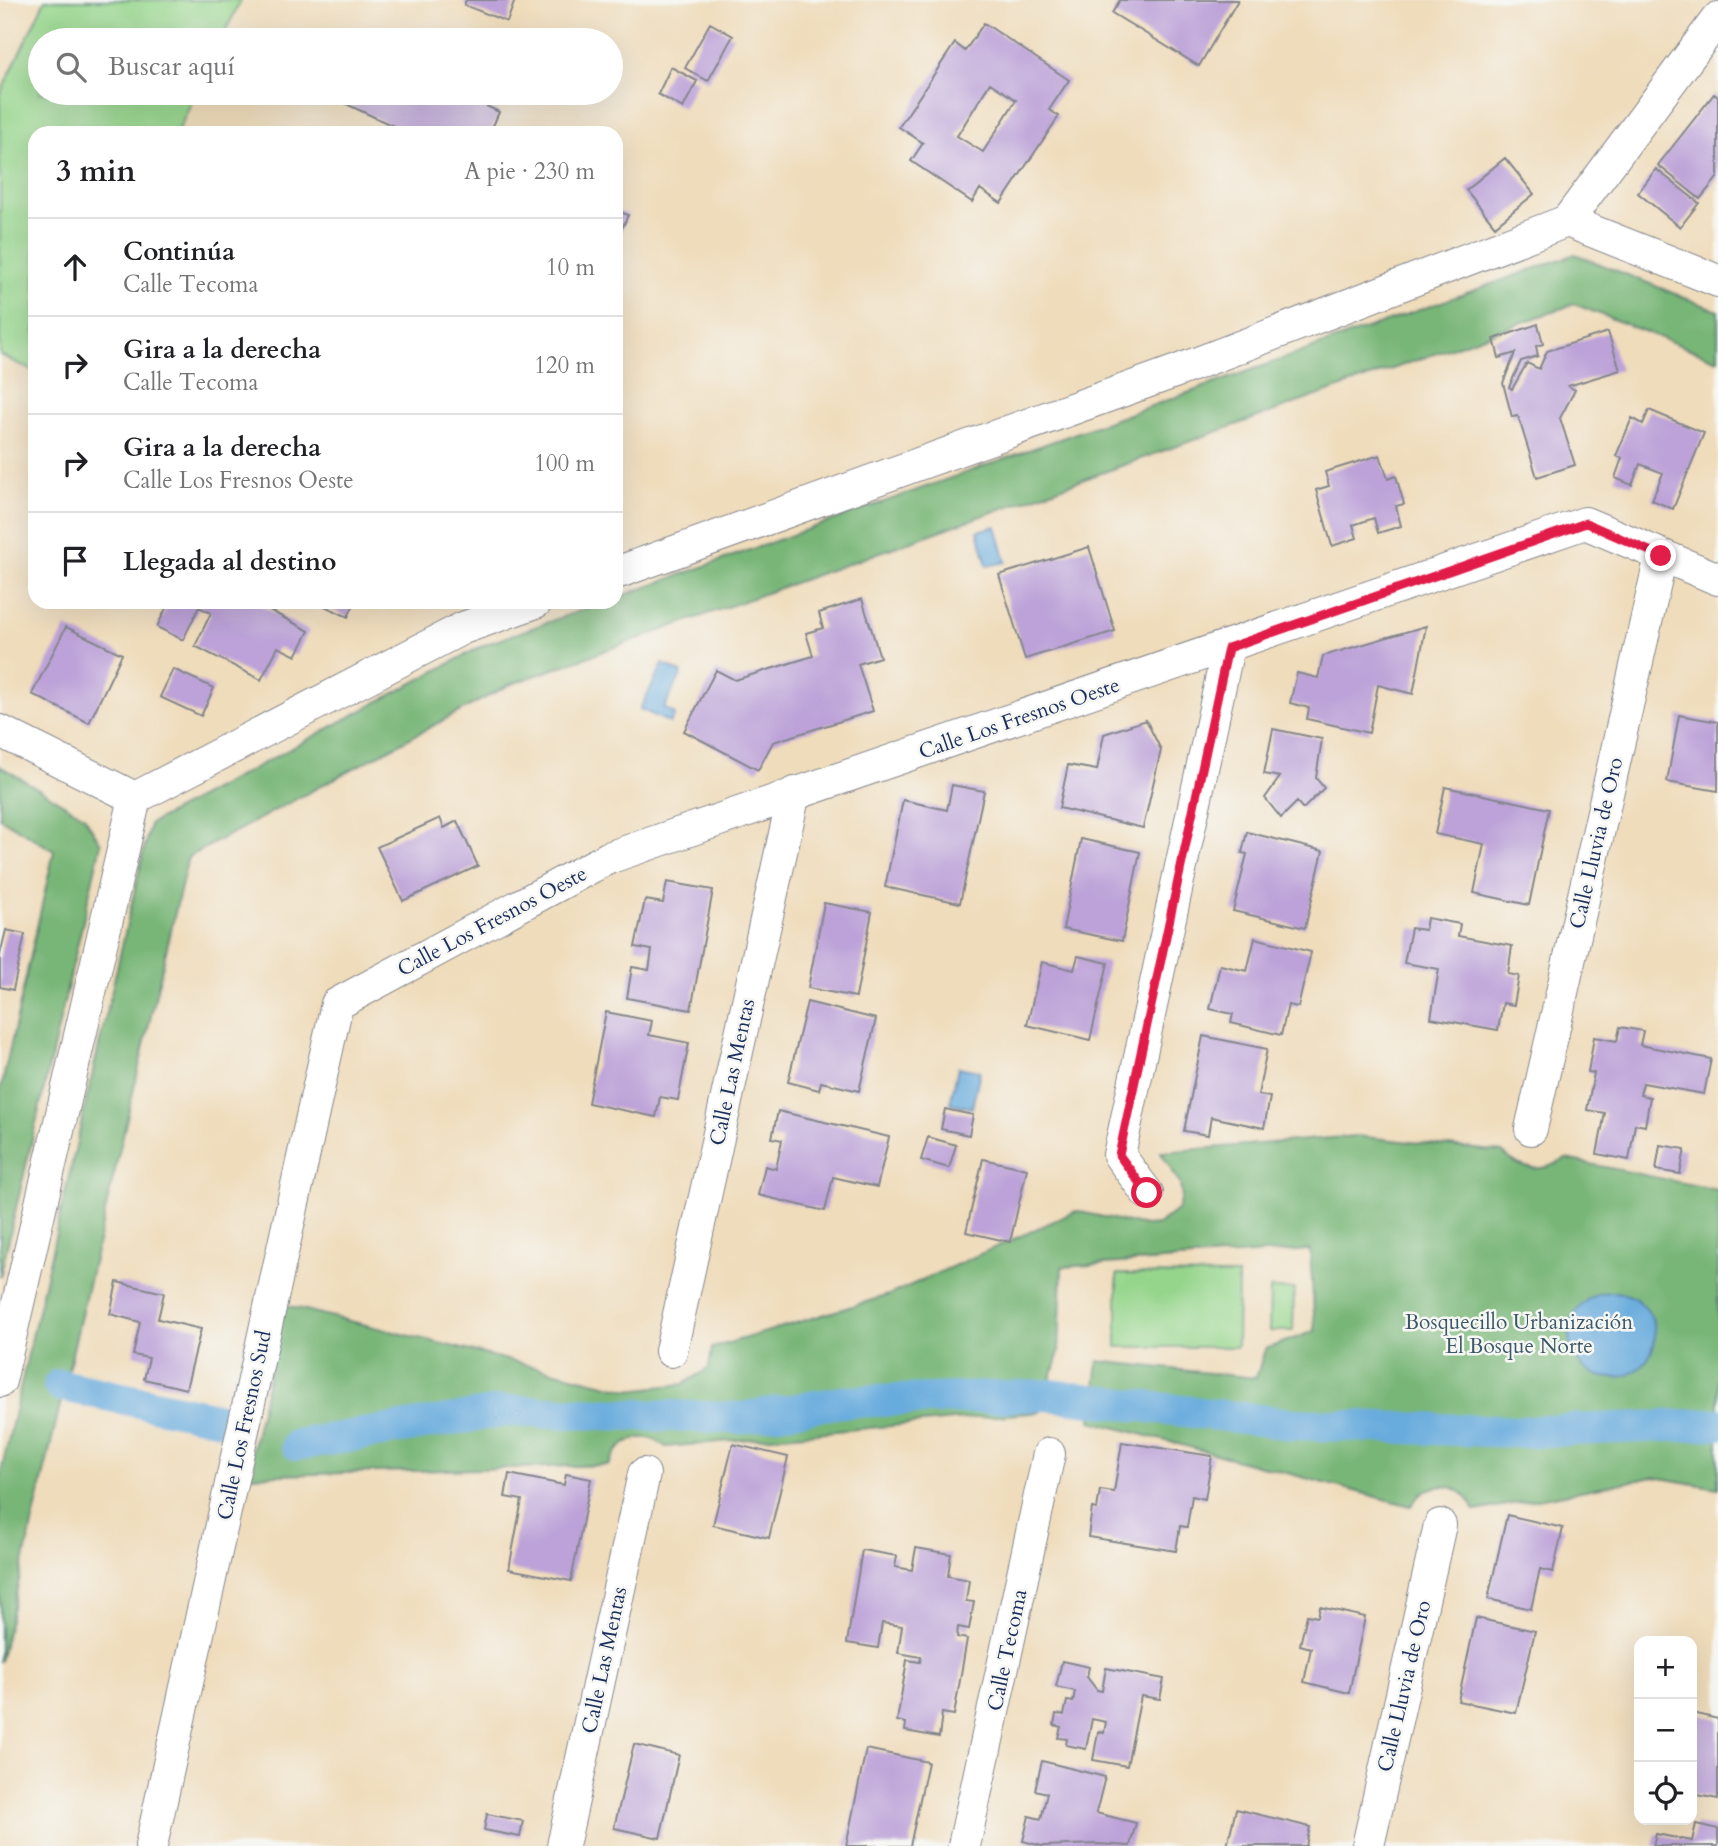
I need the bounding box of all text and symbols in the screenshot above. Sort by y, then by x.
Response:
search box [28,28,623,105]
icon: search [52,48,90,86]
text: Buscar aquí [108,49,235,84]
text: 3 min [56,151,136,192]
text: A pie · 230 m [464,156,595,187]
text: Continúa [123,234,235,269]
icon: ahead [56,248,94,286]
text: 10 m [546,252,595,283]
text: Calle Tecoma [123,269,258,300]
text: Gira a la derecha [123,332,321,367]
icon: right [56,346,94,384]
text: 120 m [534,350,595,381]
text: Calle Tecoma [123,367,258,398]
text: Gira a la derecha [123,430,321,465]
icon: right [56,444,94,482]
text: 100 m [534,448,595,479]
text: Calle Los Fresnos Oeste [123,465,354,496]
route end [1645,540,1676,571]
icon: arrive [56,542,94,580]
text: Llegada al destino [123,544,337,579]
street label: Calle Los Fresnos Oeste [915,670,1124,766]
street label: Calle Lluvia de Oro [1563,754,1630,932]
street label: Calle Los Fresnos Oeste [392,859,592,984]
street label: Calle Las Mentas [703,996,762,1148]
route start [1131,1177,1162,1208]
park label: Bosquecillo Urbanización El Bosque Norte [1405,1308,1633,1361]
street label: Calle Los Fresnos Sud [210,1328,279,1523]
street label: Calle Las Mentas [575,1584,634,1736]
street label: Calle Tecoma [980,1587,1035,1714]
street label: Calle Lluvia de Oro [1371,1597,1438,1775]
map controls [1634,1636,1697,1825]
button: + [1634,1636,1697,1699]
button: − [1634,1699,1697,1762]
button: locate [1634,1762,1697,1825]

